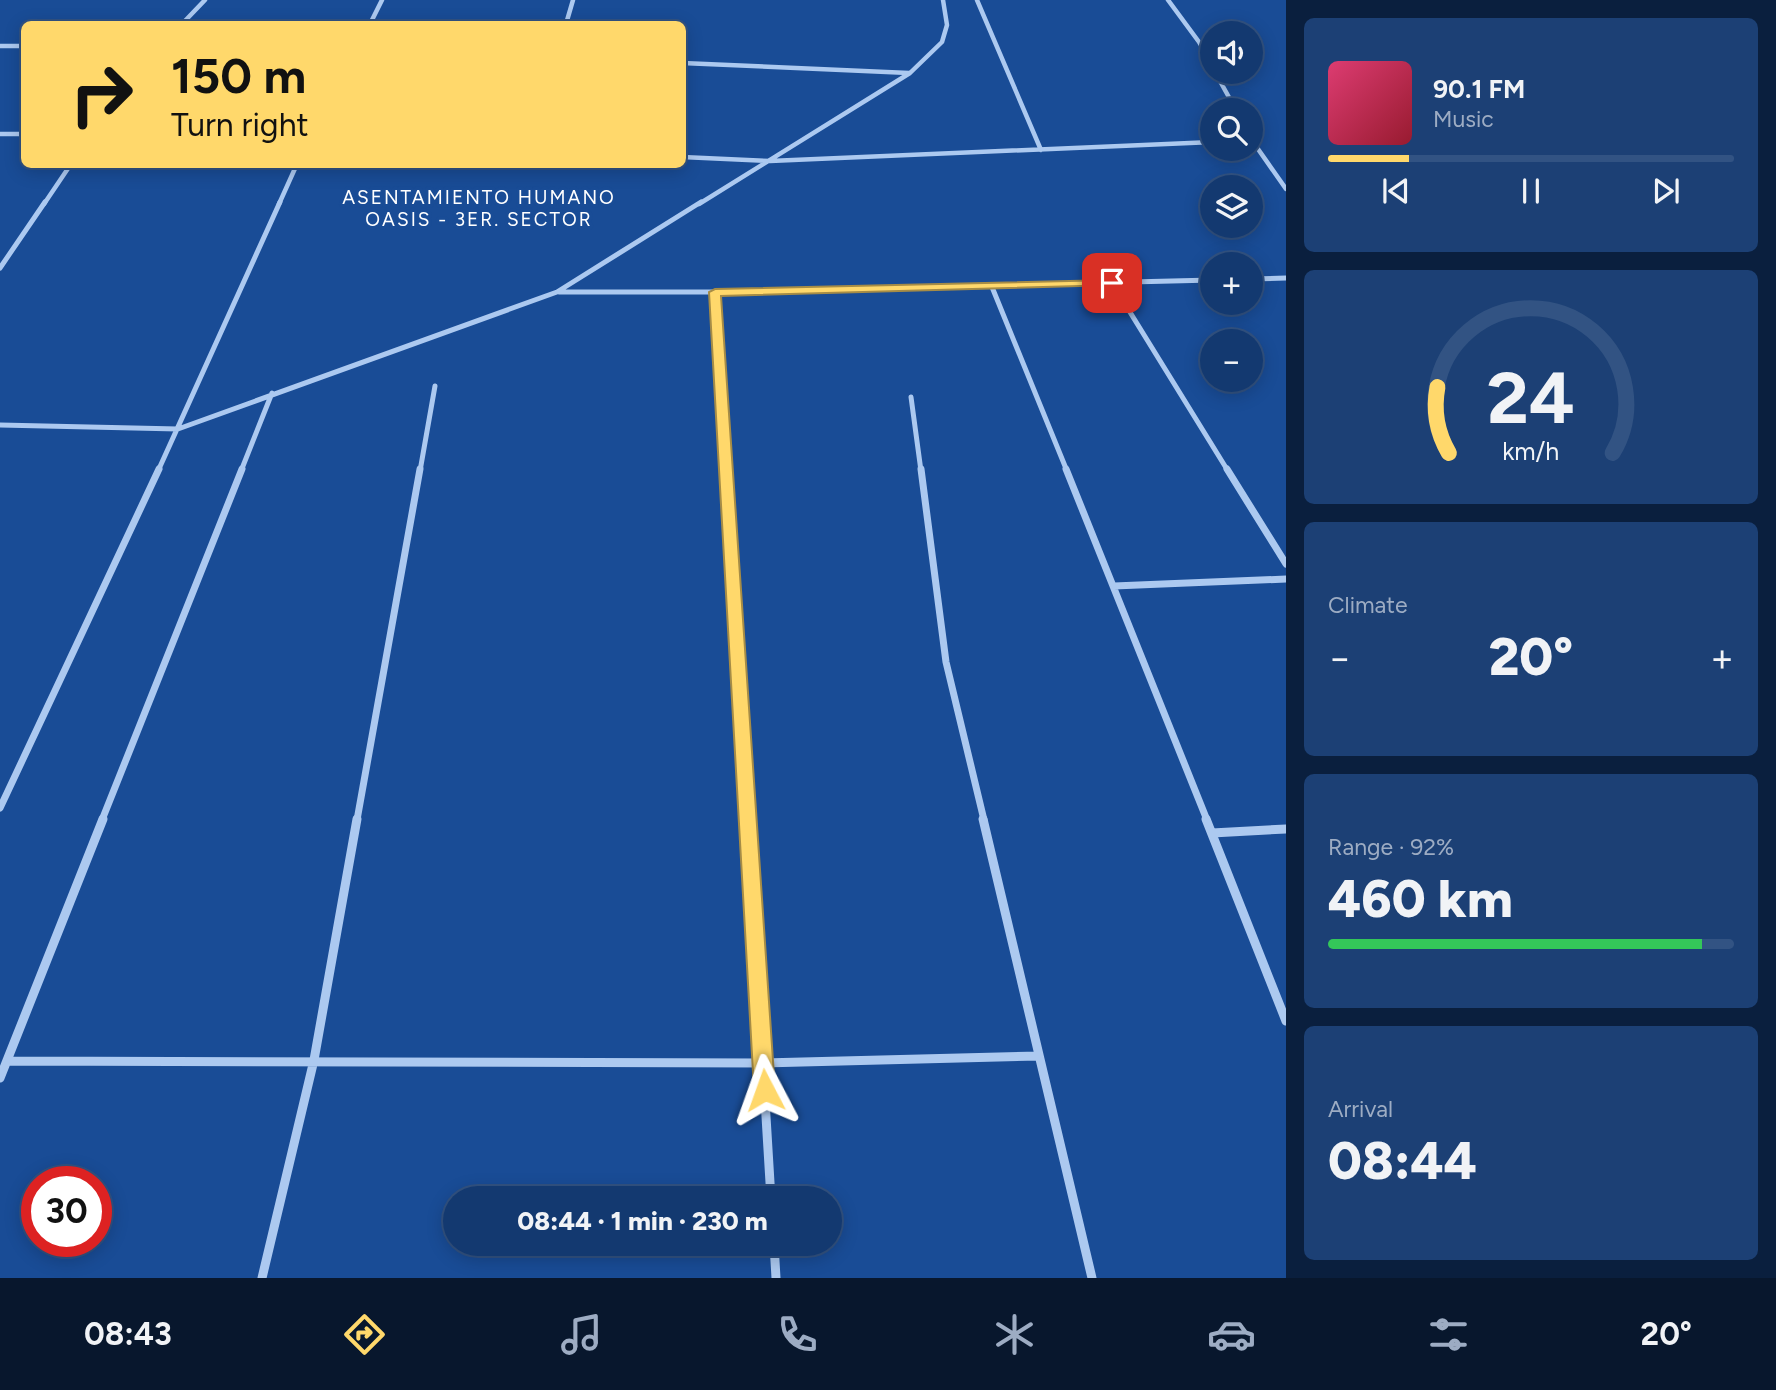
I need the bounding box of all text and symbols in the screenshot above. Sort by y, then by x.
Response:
map controls [1200,21,1263,392]
button: sound [1200,21,1263,84]
text: 150 m [171,46,306,105]
icon: right [56,49,147,140]
text: 90.1 FM [1433,73,1525,105]
button: search [1200,98,1263,161]
text: Music [1433,105,1494,133]
text: Turn right [171,106,309,144]
icon: previous [1377,172,1415,210]
icon: pause [1512,172,1550,210]
icon: next [1647,172,1685,210]
button: layers [1200,175,1263,238]
district label: ASENTAMIENTO HUMANO OASIS - 3ER. SECTOR [342,186,616,231]
button: + [1200,252,1263,315]
pin [1082,253,1142,313]
icon: arrive [1093,264,1131,302]
button: − [1200,329,1263,392]
text: 24 [1487,354,1575,441]
text: km/h [1502,436,1560,466]
text: Climate [1328,591,1407,619]
text: 20° [1489,626,1573,688]
text: − [1328,635,1352,681]
text: + [1710,635,1734,681]
text: Range · 92% [1328,833,1454,861]
text: 460 km [1328,868,1513,930]
position arrow [728,1053,802,1127]
text: Arrival [1328,1095,1393,1123]
text: 08:44 [1328,1130,1477,1192]
speed limit sign: 30 [21,1166,112,1257]
text: 08:44 · 1 min · 230 m [517,1205,768,1237]
icon: directions [340,1310,389,1359]
icon: music [557,1310,606,1359]
icon: phone [773,1310,822,1359]
icon: climate [990,1310,1039,1359]
icon: car [1207,1310,1256,1359]
icon: filters [1424,1310,1473,1359]
text: 08:43 [84,1315,172,1353]
text: 20° [1641,1315,1692,1353]

